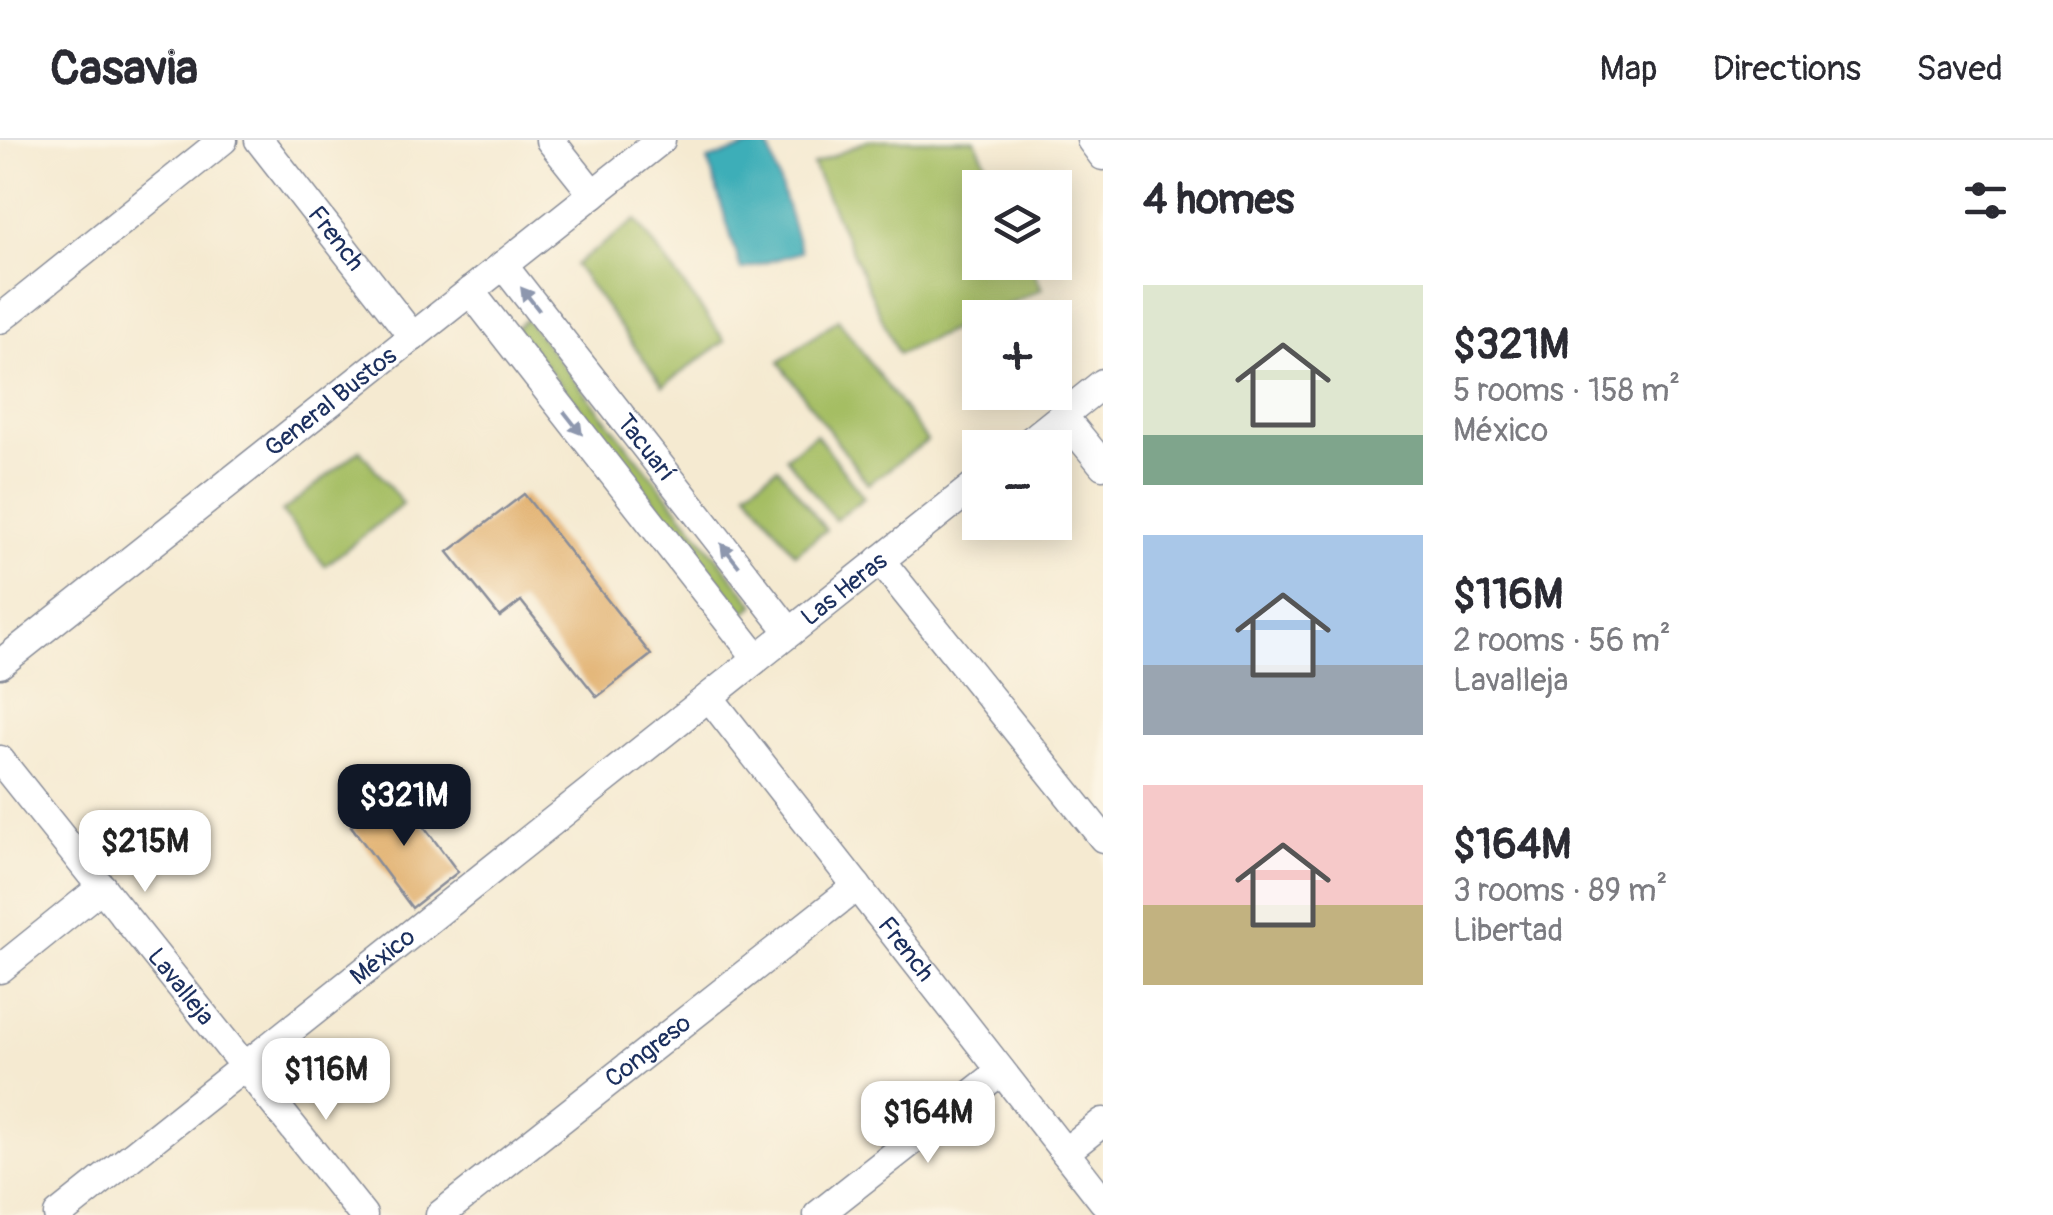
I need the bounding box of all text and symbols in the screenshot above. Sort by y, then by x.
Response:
text: Casavia [50,39,198,99]
text: Map [1600,47,1658,91]
text: Directions [1713,47,1861,91]
text: Saved [1916,47,2003,91]
map controls [962,170,1072,540]
button: layers [962,170,1072,280]
icon: filters [1958,173,2013,228]
text: 4 homes [1143,174,1294,226]
street label: French [301,200,371,277]
one-way arrow [520,286,541,312]
button: + [962,300,1072,410]
text: $321M [1453,319,1569,371]
icon: home [1223,325,1343,445]
street label: General Bustos [259,340,403,464]
text: 5 rooms · 158 m² [1453,371,1680,411]
street label: Tacuarí [610,408,682,488]
one-way arrow [563,410,583,436]
text: México [1453,411,1548,451]
button: − [962,430,1072,540]
one-way arrow [720,542,741,568]
street label: Las Heras [795,545,894,633]
text: $116M [1453,569,1563,621]
icon: home [1223,575,1343,695]
text: 2 rooms · 56 m² [1453,621,1671,661]
text: Lavalleja [1453,661,1568,701]
pin: $321M [334,764,474,849]
text: $321M [360,776,448,816]
pin: $215M [75,810,215,895]
text: $164M [1453,819,1571,871]
text: $215M [101,822,189,862]
icon: home [1223,825,1343,945]
text: 3 rooms · 89 m² [1453,871,1667,911]
street label: French [871,910,941,988]
text: Libertad [1453,911,1563,951]
street label: México [344,921,421,992]
street label: Lavalleja [141,942,221,1032]
street label: Congreso [599,1007,697,1094]
pin: $116M [256,1038,396,1123]
text: $116M [284,1050,368,1090]
pin: $164M [858,1081,998,1166]
text: $164M [883,1093,973,1133]

